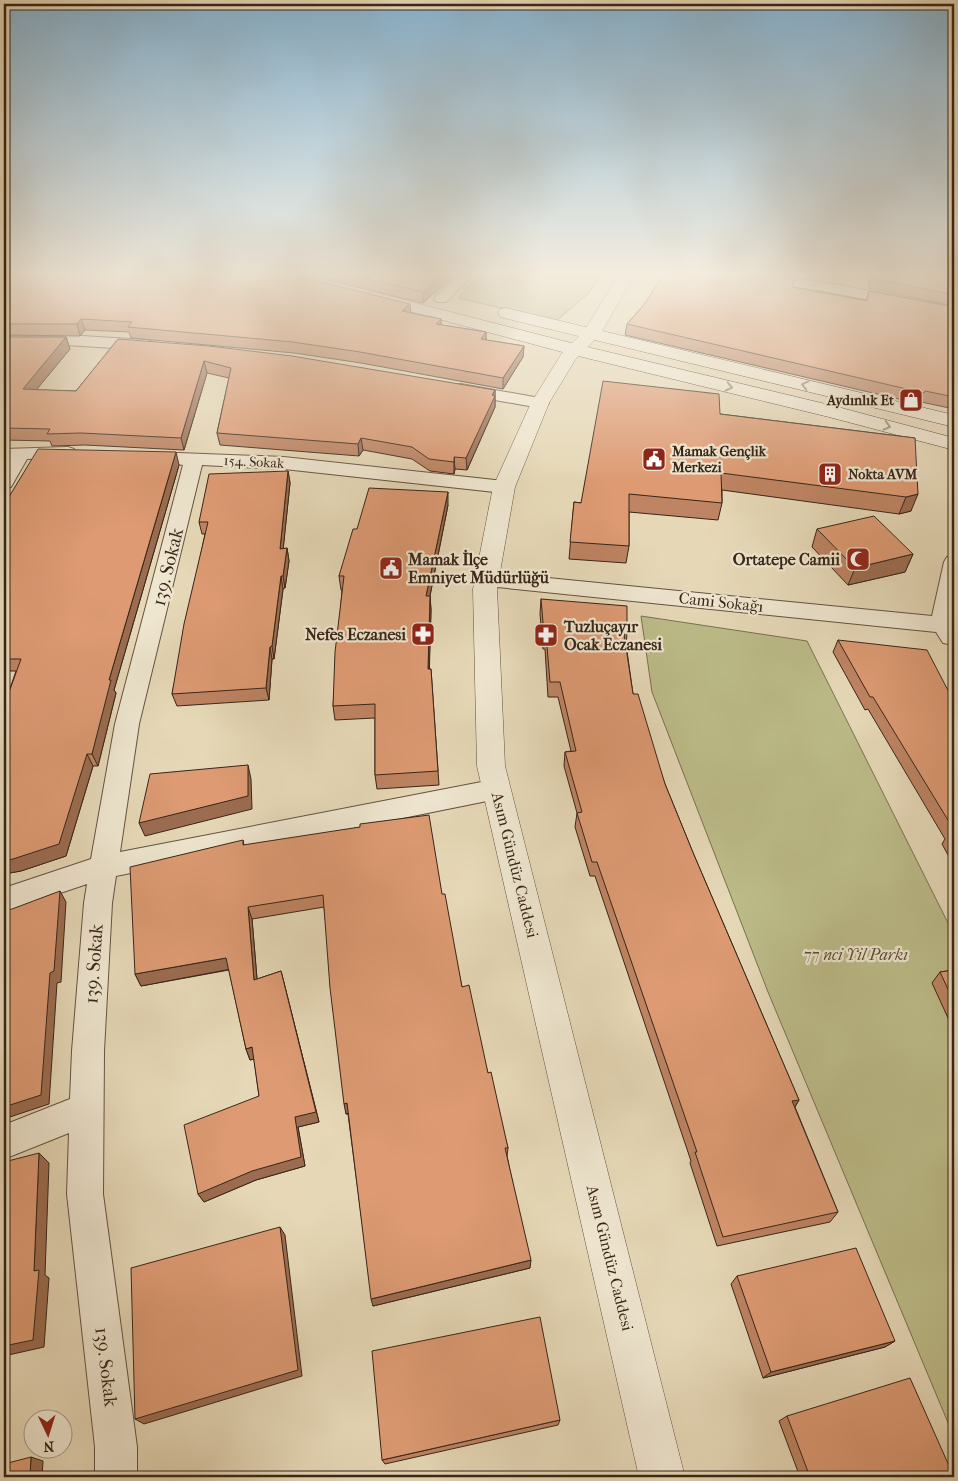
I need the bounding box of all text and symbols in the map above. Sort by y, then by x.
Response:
one-way arrow [800,380,809,391]
one-way arrow [725,381,734,392]
shop icon: Aydınlık Et [898,387,924,413]
place label: Aydınlık Et [826,392,895,409]
one-way arrow [883,420,891,431]
place label: Mamak Gençlik Merkezi [671,443,767,476]
public building icon: Mamak Gençlik Merkezi [641,446,667,472]
street label: 154. Sokak [223,452,285,472]
building icon: Nokta AVM [817,461,843,487]
place label: Nokta AVM [848,466,917,483]
street label: 139. Sokak [148,525,188,608]
mosque icon: Ortatepe Camii [845,546,871,572]
place label: Mamak İlçe Emniyet Müdürlüğü [407,549,550,588]
place label: Ortatepe Camii [733,550,840,570]
public building icon: Mamak İlçe Emniyet Müdürlüğü [378,555,404,581]
street label: Cami Sokağı [678,588,764,616]
place label: Tuzluçayır Ocak Eczanesi [563,617,662,654]
pharmacy icon: Nefes Eczanesi [410,621,436,647]
pharmacy icon: Tuzluçayır Ocak Eczanesi [533,622,559,648]
place label: Nefes Eczanesi [305,625,406,644]
street label: Asım Gündüz Caddesi [487,789,542,940]
street label: 139. Sokak [80,923,108,1005]
park label: 77 nci Yil Parkı [804,945,908,964]
street label: Asım Gündüz Caddesi [582,1182,637,1333]
street label: 139. Sokak [90,1326,122,1408]
north arrow [22,1408,72,1458]
text: N [43,1438,55,1455]

